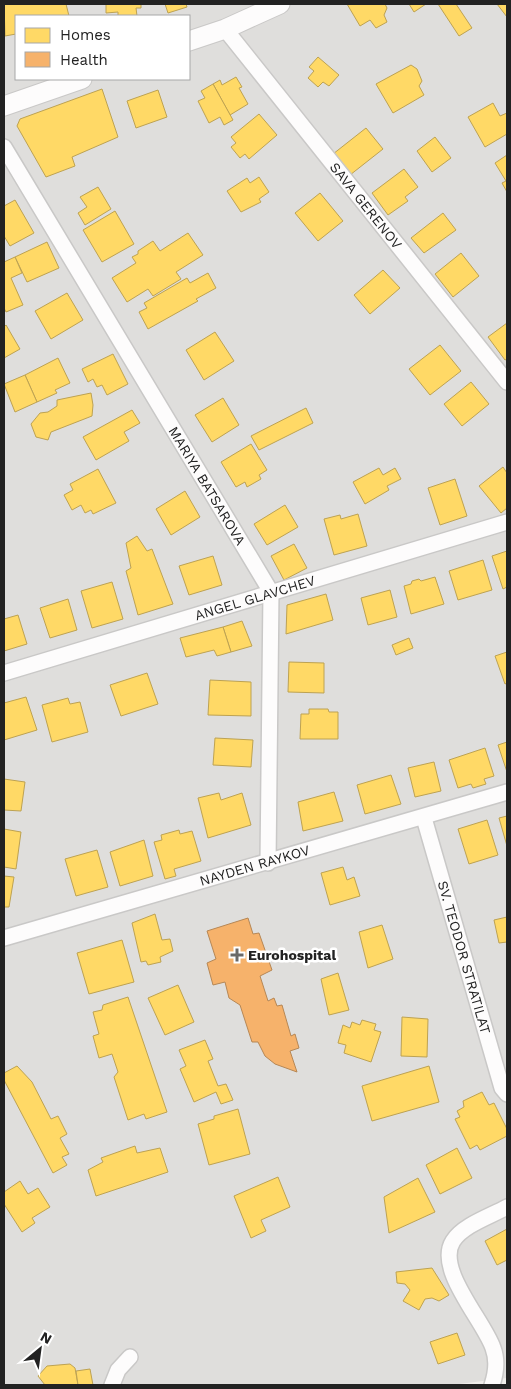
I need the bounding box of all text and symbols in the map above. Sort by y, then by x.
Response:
legend [15,15,190,80]
text: Homes [60,26,111,44]
text: Health [60,51,108,69]
street label: SAVA GERENOV [327,159,405,252]
street label: MARIYA BATSAROVA [166,424,249,548]
street label: ANGEL GLAVCHEV [193,572,317,623]
street label: NAYDEN RAYKOV [198,842,312,889]
street label: SV. TEODOR STRATILAT [435,879,494,1036]
place label: Eurohospital [248,947,336,963]
marker: Eurohospital [230,948,244,962]
north arrow [15,1324,65,1374]
text: N [38,1328,55,1347]

